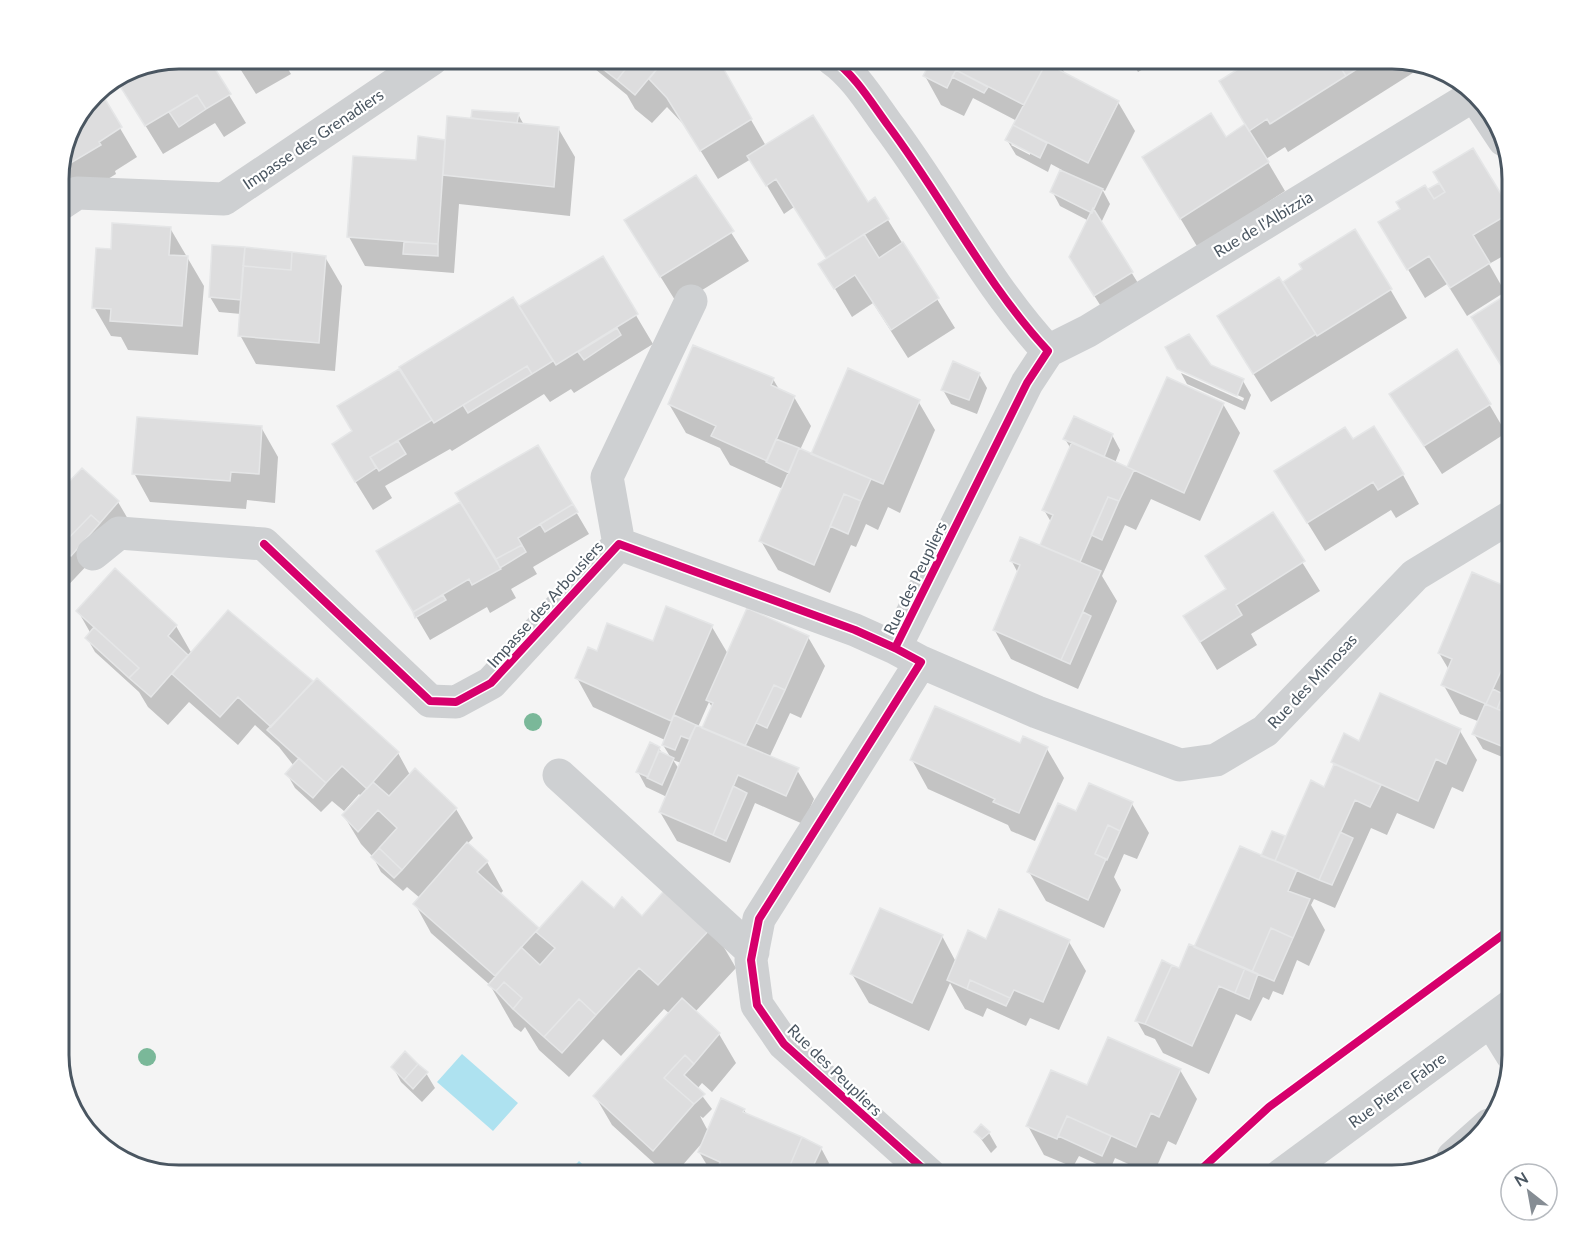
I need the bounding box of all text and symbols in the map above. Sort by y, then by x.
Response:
street label: Impasse des Grenadiers [239,84,387,193]
street label: Rue de l'Albizzia [1210,186,1316,261]
street label: Rue des Peupliers [879,518,950,638]
street label: Impasse des Arbousiers [483,536,607,671]
street label: Rue des Mimosas [1263,629,1360,732]
street label: Rue des Peupliers [784,1020,887,1120]
street label: Rue Pierre Fabre [1344,1048,1449,1131]
north arrow [1499,1162,1559,1222]
text: N [1511,1167,1531,1190]

